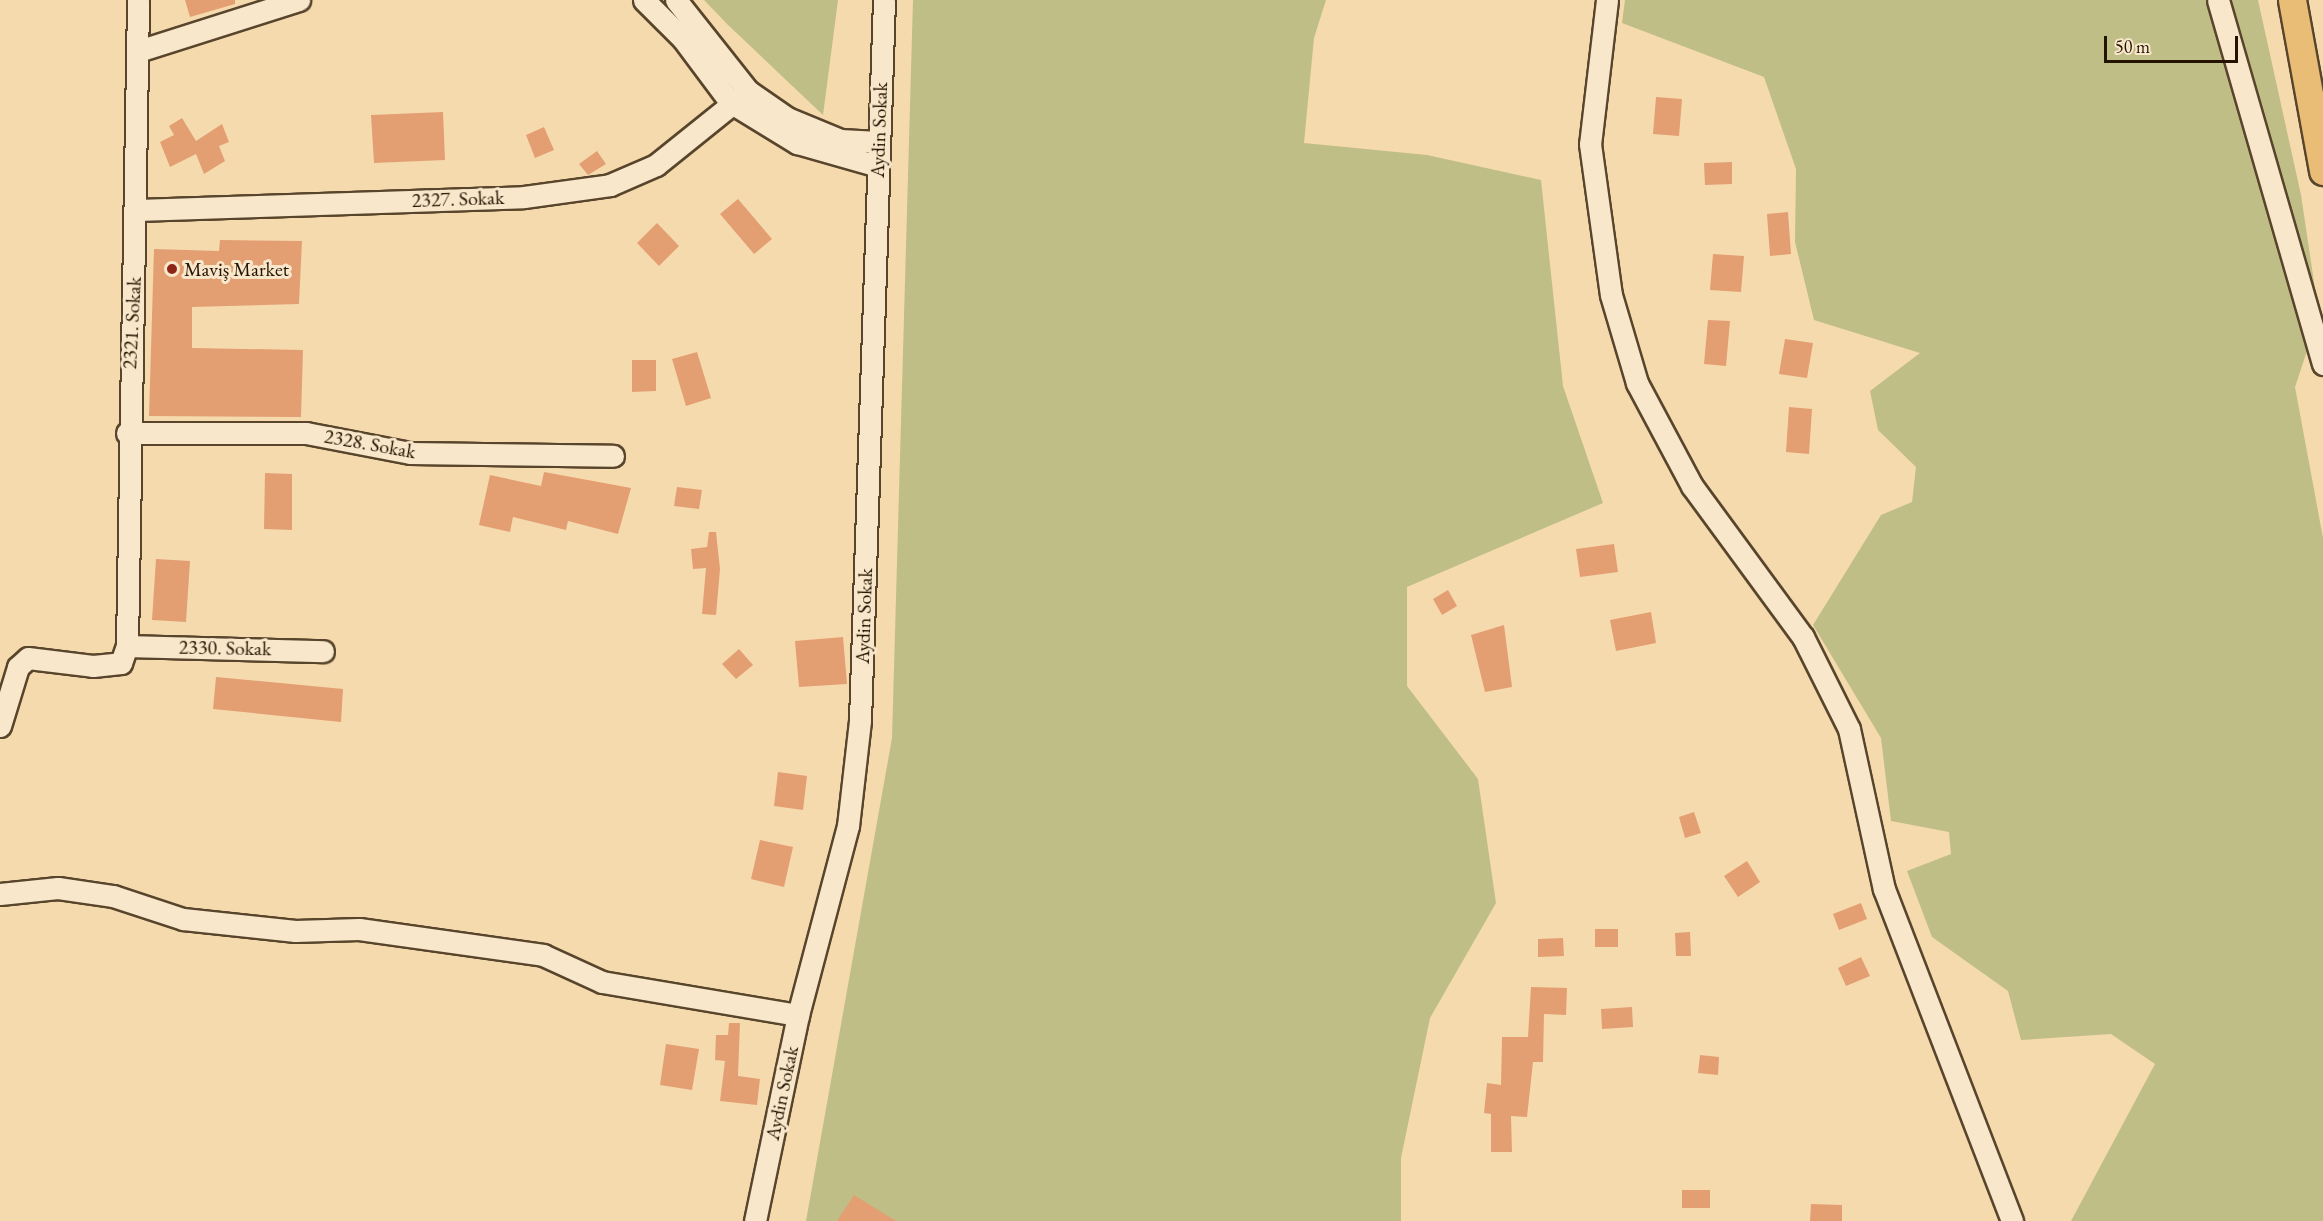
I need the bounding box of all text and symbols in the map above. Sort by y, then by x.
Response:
scale bar [2107,24,2240,62]
text: 50 m [2115,35,2150,58]
street label: Aydin Sokak [865,82,893,178]
street label: 2327. Sokak [411,185,505,213]
place label: Maviş Market [184,257,289,281]
marker: Maviş Market [165,262,179,276]
street label: 2321. Sokak [118,276,146,370]
street label: 2328. Sokak [322,424,418,464]
street label: Aydin Sokak [850,568,878,664]
street label: 2330. Sokak [178,635,272,661]
street label: Aydin Sokak [760,1044,804,1142]

